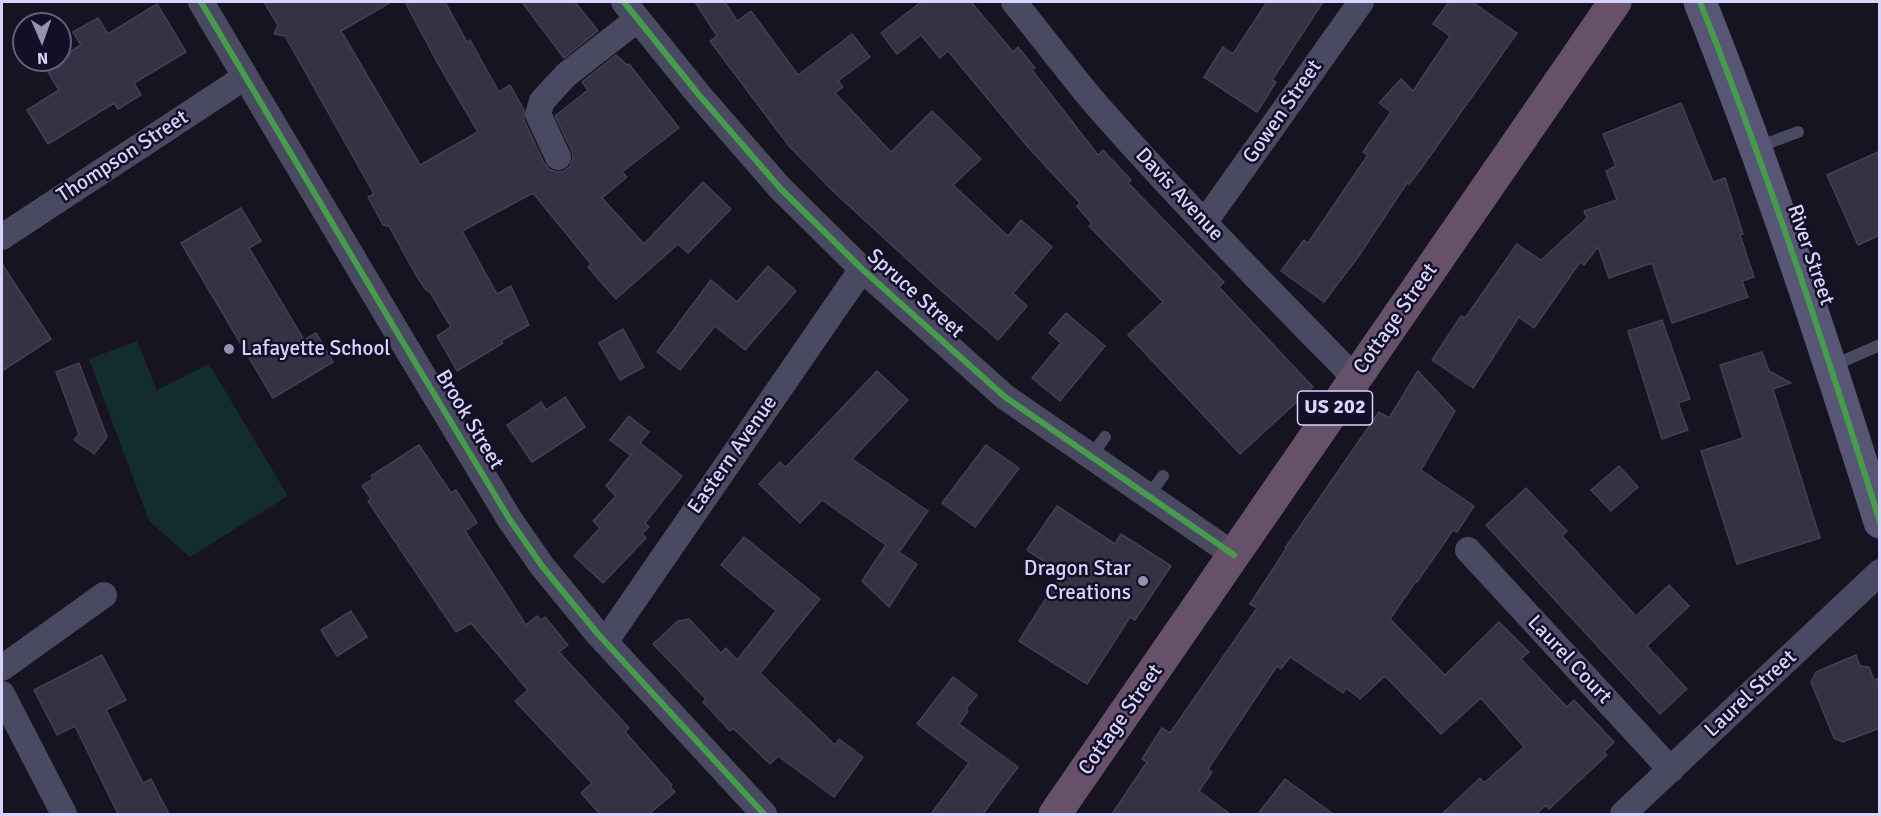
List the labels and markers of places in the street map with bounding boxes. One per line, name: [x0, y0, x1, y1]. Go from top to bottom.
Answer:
place label: Lafayette School: [241, 336, 391, 362]
marker: Lafayette School: [222, 342, 236, 356]
place label: Dragon Star Creations: [1024, 556, 1131, 606]
marker: Dragon Star Creations: [1136, 574, 1150, 588]

